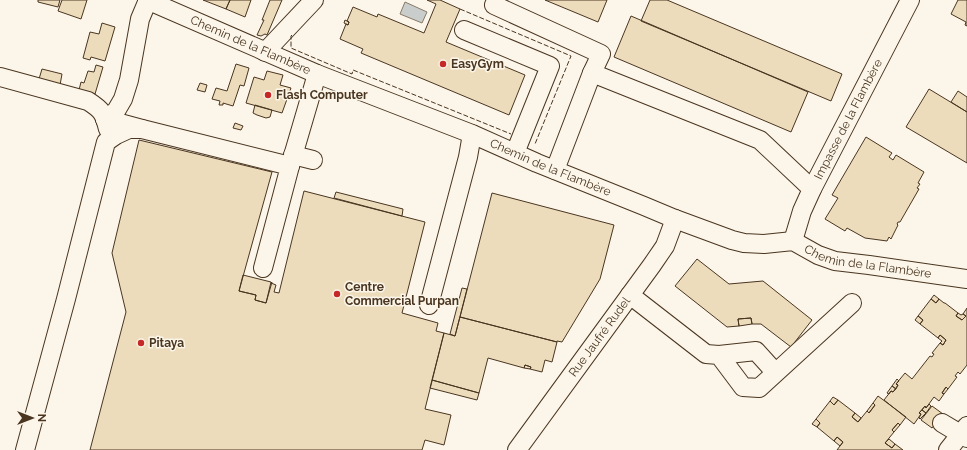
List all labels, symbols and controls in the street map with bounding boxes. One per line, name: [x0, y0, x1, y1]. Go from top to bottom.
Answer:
street label: Chemin de la Flambère: [188, 13, 313, 77]
place label: EasyGym: [451, 57, 504, 71]
street label: Impasse de la Flambère: [811, 57, 885, 182]
marker: EasyGym: [438, 59, 448, 69]
place label: Flash Computer: [276, 88, 368, 102]
marker: Flash Computer: [263, 90, 273, 100]
street label: Chemin de la Flambère: [488, 136, 613, 199]
street label: Chemin de la Flambère: [802, 242, 932, 281]
place label: Centre Commercial Purpan: [345, 280, 459, 308]
marker: Centre Commercial Purpan: [332, 289, 342, 299]
street label: Rue Jaufré Rudel: [566, 294, 634, 379]
place label: Pitaya: [149, 336, 184, 350]
marker: Pitaya: [136, 338, 146, 348]
north arrow: [12, 398, 52, 438]
text: N: [35, 414, 48, 422]

